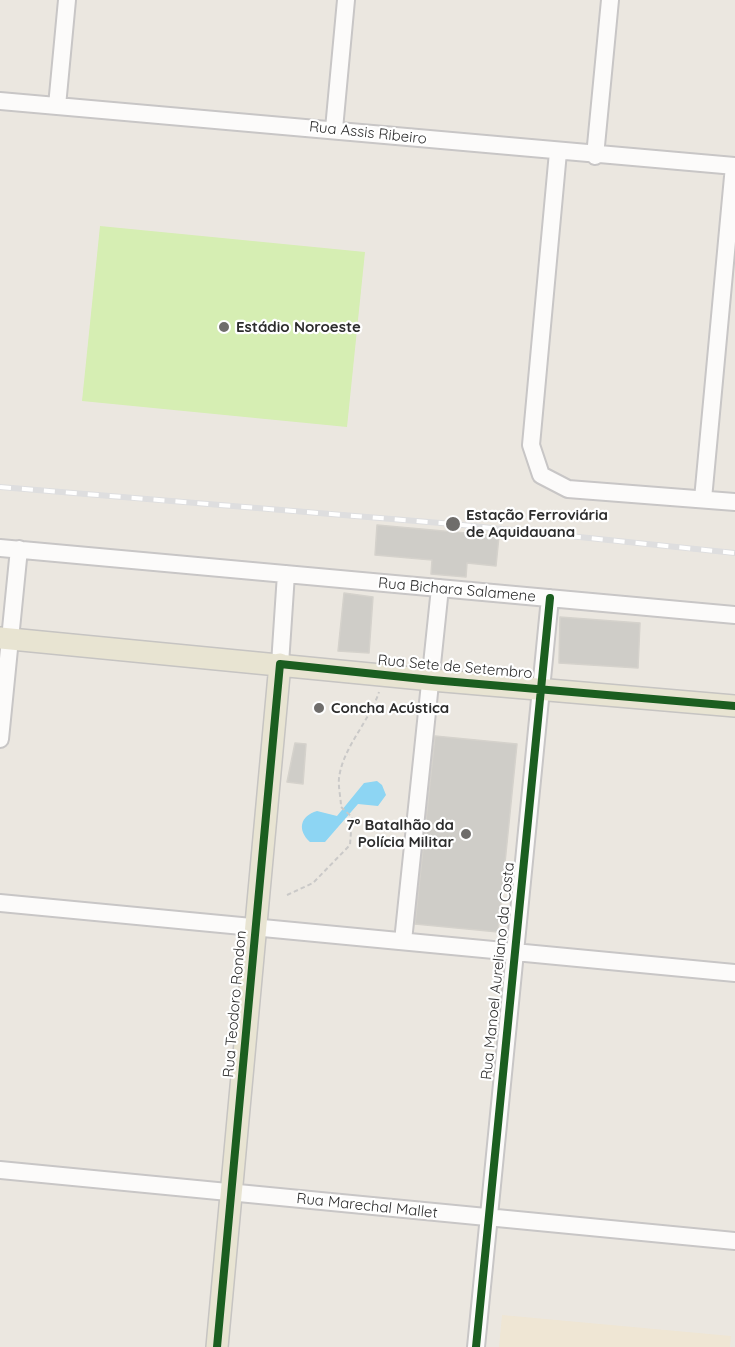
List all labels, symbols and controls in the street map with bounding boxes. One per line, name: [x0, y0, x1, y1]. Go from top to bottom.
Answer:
street label: Rua Assis Ribeiro: [308, 118, 428, 148]
place label: Estádio Noroeste: [236, 318, 361, 336]
marker: Estádio Noroeste: [217, 320, 231, 334]
place label: Estação Ferroviária de Aquidauana: [466, 506, 608, 541]
marker: Estação Ferroviária de Aquidauana: [444, 515, 462, 533]
street label: Rua Bichara Salamene: [377, 574, 537, 606]
street label: Rua Sete de Setembro: [377, 651, 533, 683]
place label: Concha Acústica: [331, 699, 449, 717]
marker: Concha Acústica: [312, 701, 326, 715]
place label: 7° Batalhão da Polícia Militar: [346, 816, 454, 851]
marker: 7° Batalhão da Polícia Militar: [459, 827, 473, 841]
street label: Rua Manoel Aureliano da Costa: [478, 861, 518, 1081]
street label: Rua Teodoro Rondon: [220, 930, 250, 1078]
street label: Rua Marechal Mallet: [296, 1190, 438, 1222]

